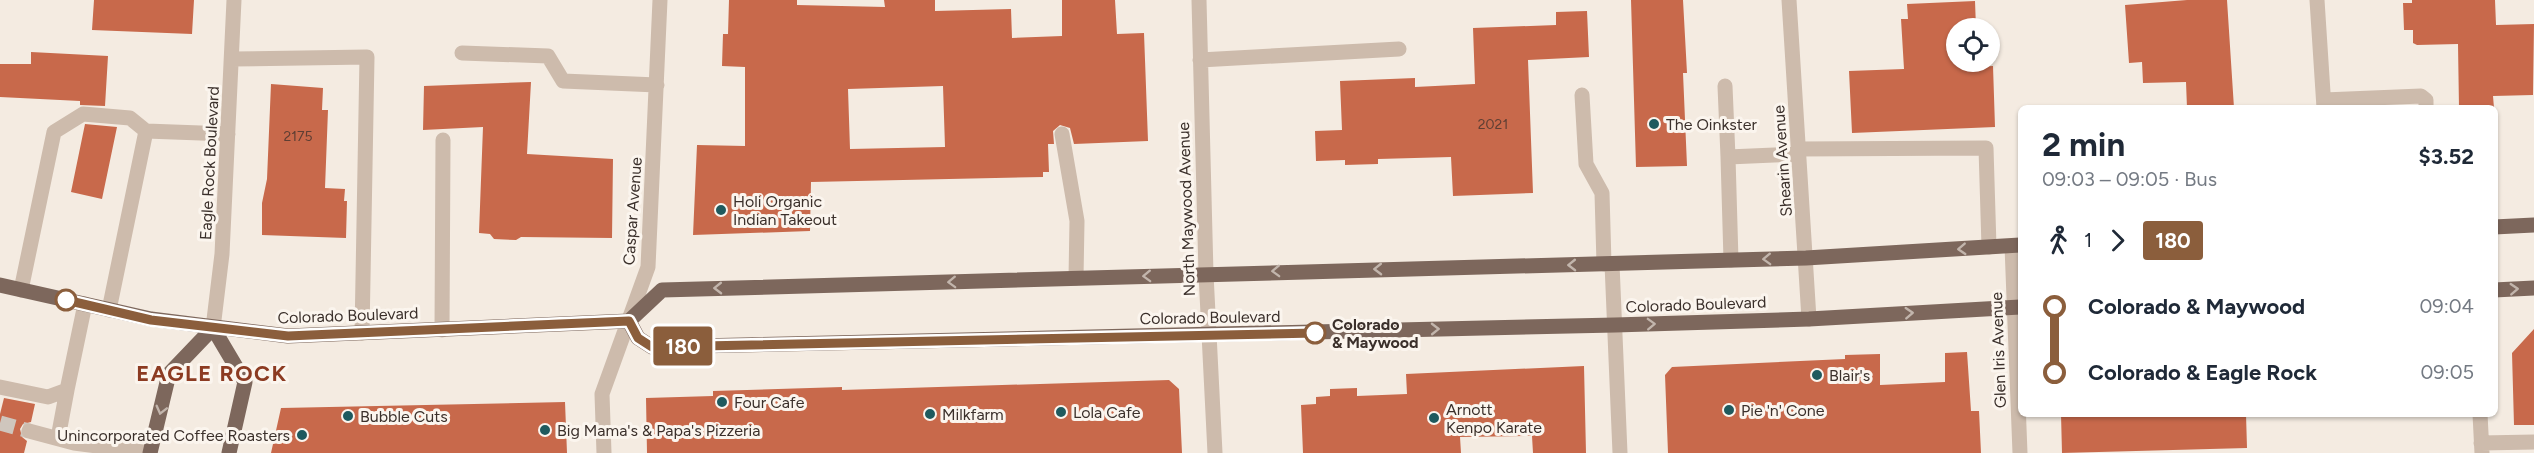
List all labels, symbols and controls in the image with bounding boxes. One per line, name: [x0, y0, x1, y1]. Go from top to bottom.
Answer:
map controls: [1946, 18, 2000, 72]
button: locate: [1946, 18, 2000, 72]
street label: Eagle Rock Boulevard: [196, 86, 223, 240]
street label: Shearin Avenue: [1769, 104, 1796, 217]
place label: The Oinkster: [1666, 115, 1757, 134]
house number: 2021: [1478, 116, 1508, 133]
marker: The Oinkster: [1647, 117, 1661, 131]
street label: North Maywood Avenue: [1174, 121, 1199, 296]
text: 2 min: [2042, 125, 2125, 164]
house number: 2175: [283, 128, 313, 145]
text: $3.52: [2419, 143, 2474, 170]
street label: Caspar Avenue: [619, 156, 646, 266]
text: 09:03 – 09:05 · Bus: [2042, 167, 2217, 191]
place label: Holi Organic Indian Takeout: [733, 192, 837, 229]
marker: Holi Organic Indian Takeout: [714, 203, 728, 217]
icon: walk: [2042, 224, 2075, 257]
icon: forward: [2101, 224, 2134, 257]
text: 1: [2084, 228, 2092, 252]
text: 180: [2155, 228, 2191, 253]
one-way arrow: [1958, 242, 1967, 255]
one-way arrow: [1763, 253, 1772, 265]
one-way arrow: [1568, 259, 1577, 271]
one-way arrow: [1373, 262, 1382, 275]
one-way arrow: [1271, 265, 1280, 277]
one-way arrow: [1143, 269, 1152, 282]
one-way arrow: [948, 275, 957, 288]
one-way arrow: [713, 282, 722, 295]
one-way arrow: [2510, 283, 2519, 296]
unlabelled marker: [55, 289, 77, 311]
street label: Glen Iris Avenue: [1987, 291, 2010, 408]
street label: Colorado Boulevard: [1625, 293, 1767, 316]
text: Colorado & Maywood: [2088, 293, 2305, 320]
text: 09:04: [2420, 294, 2474, 318]
street label: Colorado Boulevard: [277, 304, 419, 327]
one-way arrow: [1905, 306, 1914, 319]
street label: Colorado Boulevard: [1139, 307, 1281, 328]
place label: Colorado & Maywood: [1332, 315, 1419, 352]
one-way arrow: [1646, 317, 1655, 330]
marker: Colorado & Maywood: [1304, 322, 1326, 344]
one-way arrow: [1430, 323, 1439, 336]
line badge: 180: [648, 326, 718, 366]
text: 180: [665, 334, 701, 359]
text: Colorado & Eagle Rock: [2088, 359, 2317, 386]
district label: EAGLE ROCK: [136, 360, 288, 387]
text: 09:05: [2420, 360, 2474, 384]
place label: Blair's: [1829, 366, 1870, 385]
marker: Blair's: [1810, 368, 1824, 382]
place label: Four Cafe: [734, 393, 805, 412]
marker: Four Cafe: [715, 395, 729, 409]
place label: Arnott Kenpo Karate: [1446, 400, 1542, 437]
place label: Pie 'n' Cone: [1741, 401, 1825, 420]
place label: Lola Cafe: [1073, 403, 1141, 422]
marker: Pie 'n' Cone: [1722, 403, 1736, 417]
one-way arrow: [156, 404, 168, 415]
place label: Milkfarm: [942, 405, 1004, 424]
marker: Lola Cafe: [1054, 405, 1068, 419]
place label: Bubble Cuts: [360, 407, 448, 426]
marker: Milkfarm: [923, 407, 937, 421]
marker: Bubble Cuts: [341, 409, 355, 423]
marker: Arnott Kenpo Karate: [1427, 411, 1441, 425]
place label: Big Mama's & Papa's Pizzeria: [557, 421, 760, 440]
marker: Big Mama's & Papa's Pizzeria: [538, 423, 552, 437]
place label: Unincorporated Coffee Roasters: [57, 426, 290, 445]
marker: Unincorporated Coffee Roasters: [295, 428, 309, 442]

